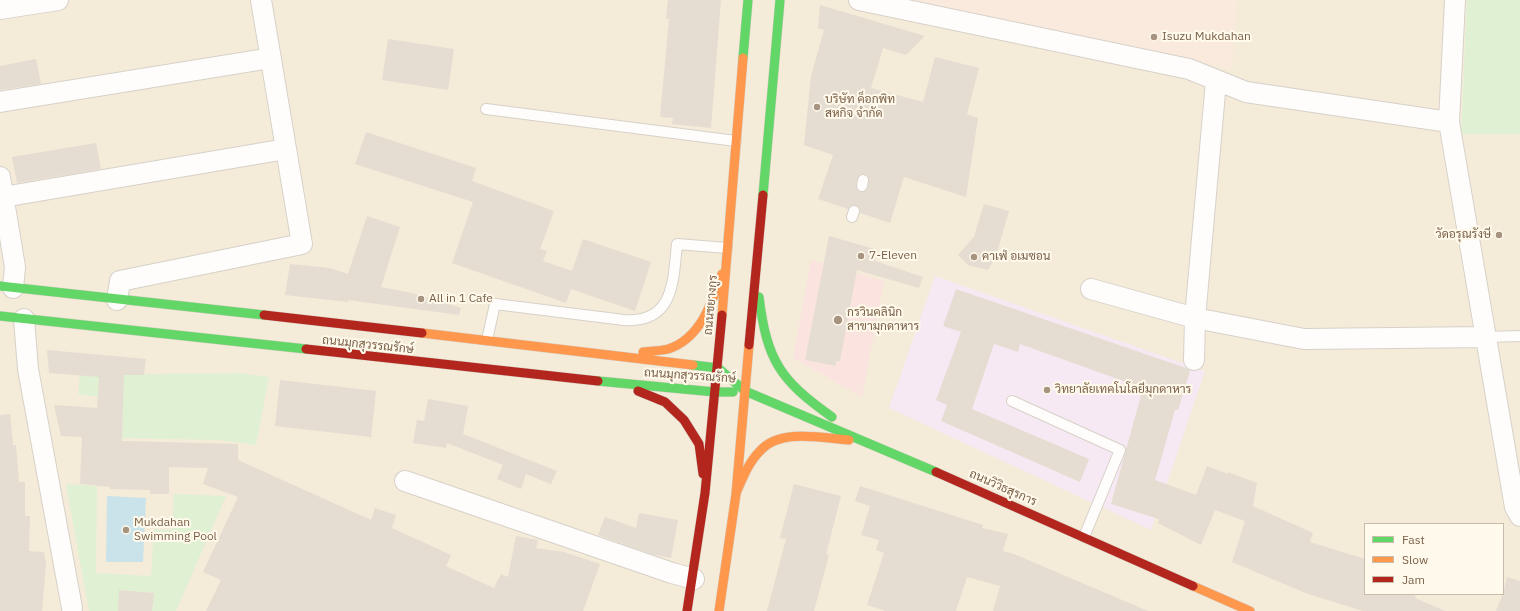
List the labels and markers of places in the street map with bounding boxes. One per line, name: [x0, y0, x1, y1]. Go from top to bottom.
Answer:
place label: Isuzu Mukdahan: [1162, 30, 1251, 44]
marker: Isuzu Mukdahan: [1149, 32, 1159, 42]
place label: บริษัท ค็อกพิท สหกิจ จำกัด: [825, 93, 895, 121]
marker: บริษัท ค็อกพิท สหกิจ จำกัด: [812, 102, 822, 112]
place label: วัดอรุณรังษี: [1436, 228, 1491, 242]
marker: วัดอรุณรังษี: [1494, 230, 1504, 240]
place label: 7-Eleven: [869, 249, 917, 263]
place label: คาเฟ่ อเมซอน: [982, 250, 1050, 264]
marker: 7-Eleven: [856, 251, 866, 261]
marker: คาเฟ่ อเมซอน: [969, 252, 979, 262]
place label: All in 1 Cafe: [429, 292, 493, 306]
marker: All in 1 Cafe: [416, 294, 426, 304]
place label: กรวินคลินิก สาขามุกดาหาร: [847, 306, 919, 334]
marker: กรวินคลินิก สาขามุกดาหาร: [832, 314, 844, 326]
place label: วิทยาลัยเทคโนโลยีมุกดาหาร: [1055, 383, 1191, 397]
marker: วิทยาลัยเทคโนโลยีมุกดาหาร: [1042, 385, 1052, 395]
place label: Mukdahan Swimming Pool: [134, 516, 217, 544]
marker: Mukdahan Swimming Pool: [121, 525, 131, 535]

